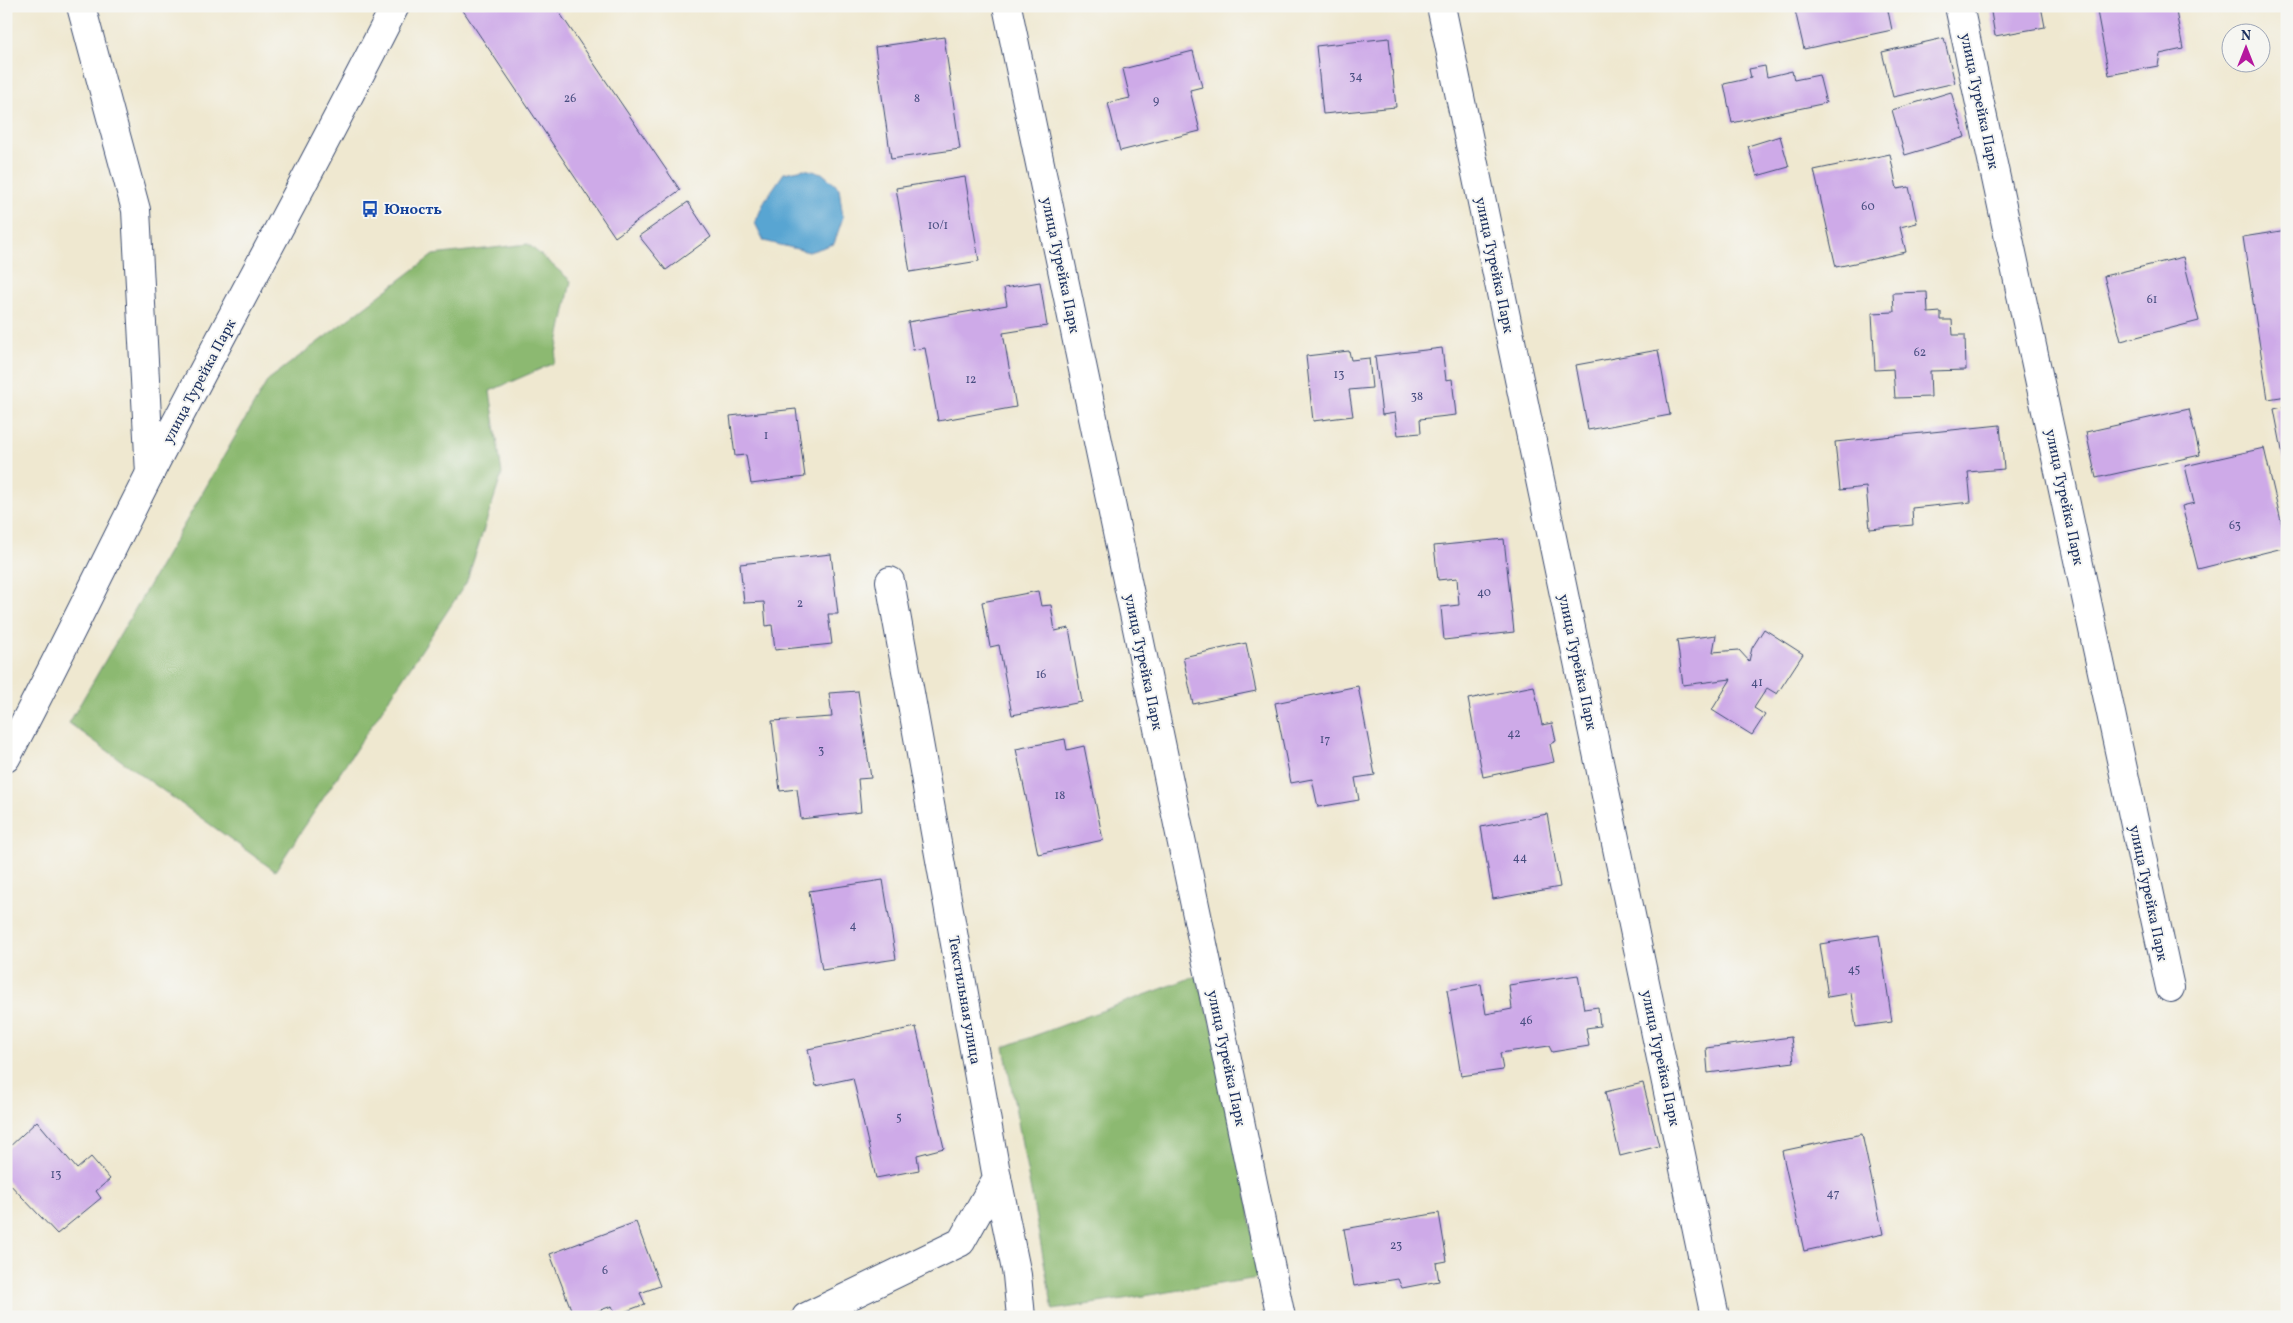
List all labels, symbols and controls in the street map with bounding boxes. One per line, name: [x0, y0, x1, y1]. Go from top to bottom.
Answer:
north arrow: [2220, 22, 2270, 72]
text: N: [2241, 27, 2251, 46]
street label: улица Турейка Парк: [1954, 31, 2003, 171]
house number: 34: [1349, 69, 1363, 85]
house number: 26: [564, 91, 576, 107]
house number: 8: [914, 91, 920, 107]
house number: 9: [1153, 93, 1159, 109]
street label: улица Турейка Парк: [1035, 195, 1084, 335]
street label: улица Турейка Парк: [1469, 195, 1518, 335]
bus stop icon: Юность: [360, 199, 380, 219]
house number: 60: [1861, 199, 1875, 215]
place label: Юность: [384, 200, 442, 221]
house number: 10/1: [928, 218, 948, 234]
house number: 61: [2147, 292, 2157, 308]
street label: улица Турейка Парк: [159, 316, 242, 448]
house number: 62: [1914, 345, 1926, 361]
house number: 13: [1334, 367, 1344, 383]
house number: 12: [965, 372, 977, 388]
house number: 38: [1411, 389, 1423, 405]
street label: улица Турейка Парк: [2039, 427, 2088, 567]
house number: 1: [764, 428, 768, 444]
house number: 63: [2229, 518, 2241, 534]
house number: 40: [1477, 585, 1491, 601]
street label: улица Турейка Парк: [1118, 592, 1167, 732]
street label: улица Турейка Парк: [1552, 592, 1601, 732]
house number: 2: [797, 596, 803, 612]
house number: 16: [1036, 667, 1046, 683]
house number: 41: [1751, 675, 1763, 691]
house number: 42: [1507, 726, 1521, 742]
house number: 17: [1320, 732, 1330, 748]
house number: 3: [818, 743, 824, 759]
house number: 18: [1055, 788, 1065, 804]
street label: улица Турейка Парк: [2123, 823, 2172, 963]
house number: 44: [1513, 850, 1527, 866]
house number: 4: [849, 918, 857, 934]
street label: Текстильная улица: [942, 934, 985, 1066]
house number: 45: [1848, 962, 1861, 978]
street label: улица Турейка Парк: [1201, 988, 1250, 1128]
street label: улица Турейка Парк: [1635, 988, 1684, 1128]
house number: 46: [1519, 1013, 1533, 1029]
house number: 5: [896, 1110, 902, 1126]
house number: 13: [51, 1167, 61, 1183]
house number: 47: [1827, 1186, 1840, 1202]
house number: 23: [1390, 1238, 1402, 1254]
house number: 6: [602, 1263, 608, 1279]

